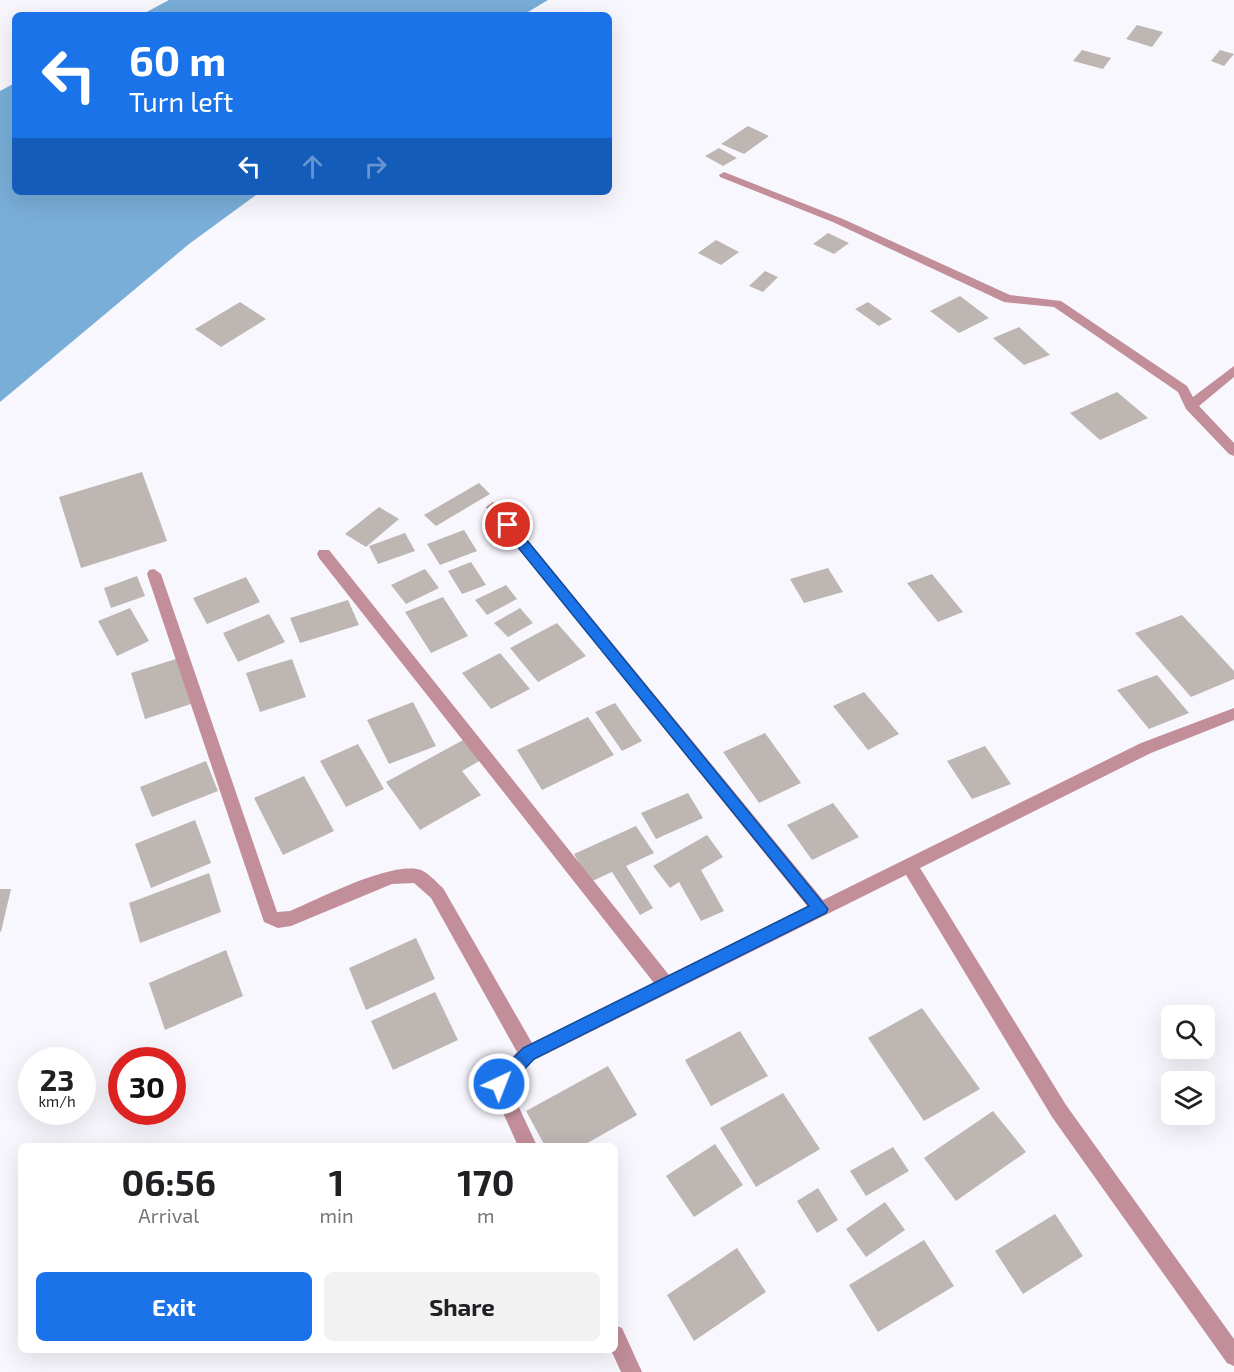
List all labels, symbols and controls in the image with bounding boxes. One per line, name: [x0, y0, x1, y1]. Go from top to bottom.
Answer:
text: 60 m: [129, 34, 226, 84]
icon: left: [30, 36, 108, 114]
text: Turn left: [129, 85, 233, 117]
icon: left: [233, 150, 266, 183]
icon: ahead: [296, 150, 329, 183]
icon: right: [359, 150, 392, 183]
pin: [482, 499, 533, 550]
icon: arrive: [491, 508, 524, 541]
map controls: [1161, 1005, 1215, 1125]
button: search: [1161, 1005, 1215, 1059]
speed limit sign: 30: [108, 1047, 186, 1125]
position arrow: [467, 1052, 531, 1116]
text: 23: [40, 1061, 74, 1097]
button: layers: [1161, 1071, 1215, 1125]
text: km/h: [38, 1092, 76, 1110]
text: 06:56: [122, 1160, 216, 1203]
text: 1: [329, 1160, 344, 1203]
text: 170: [457, 1160, 514, 1203]
text: Arrival: [138, 1203, 199, 1227]
text: min: [319, 1203, 354, 1227]
text: m: [477, 1203, 495, 1227]
button: Exit: [36, 1272, 312, 1341]
button: Share: [324, 1272, 600, 1341]

